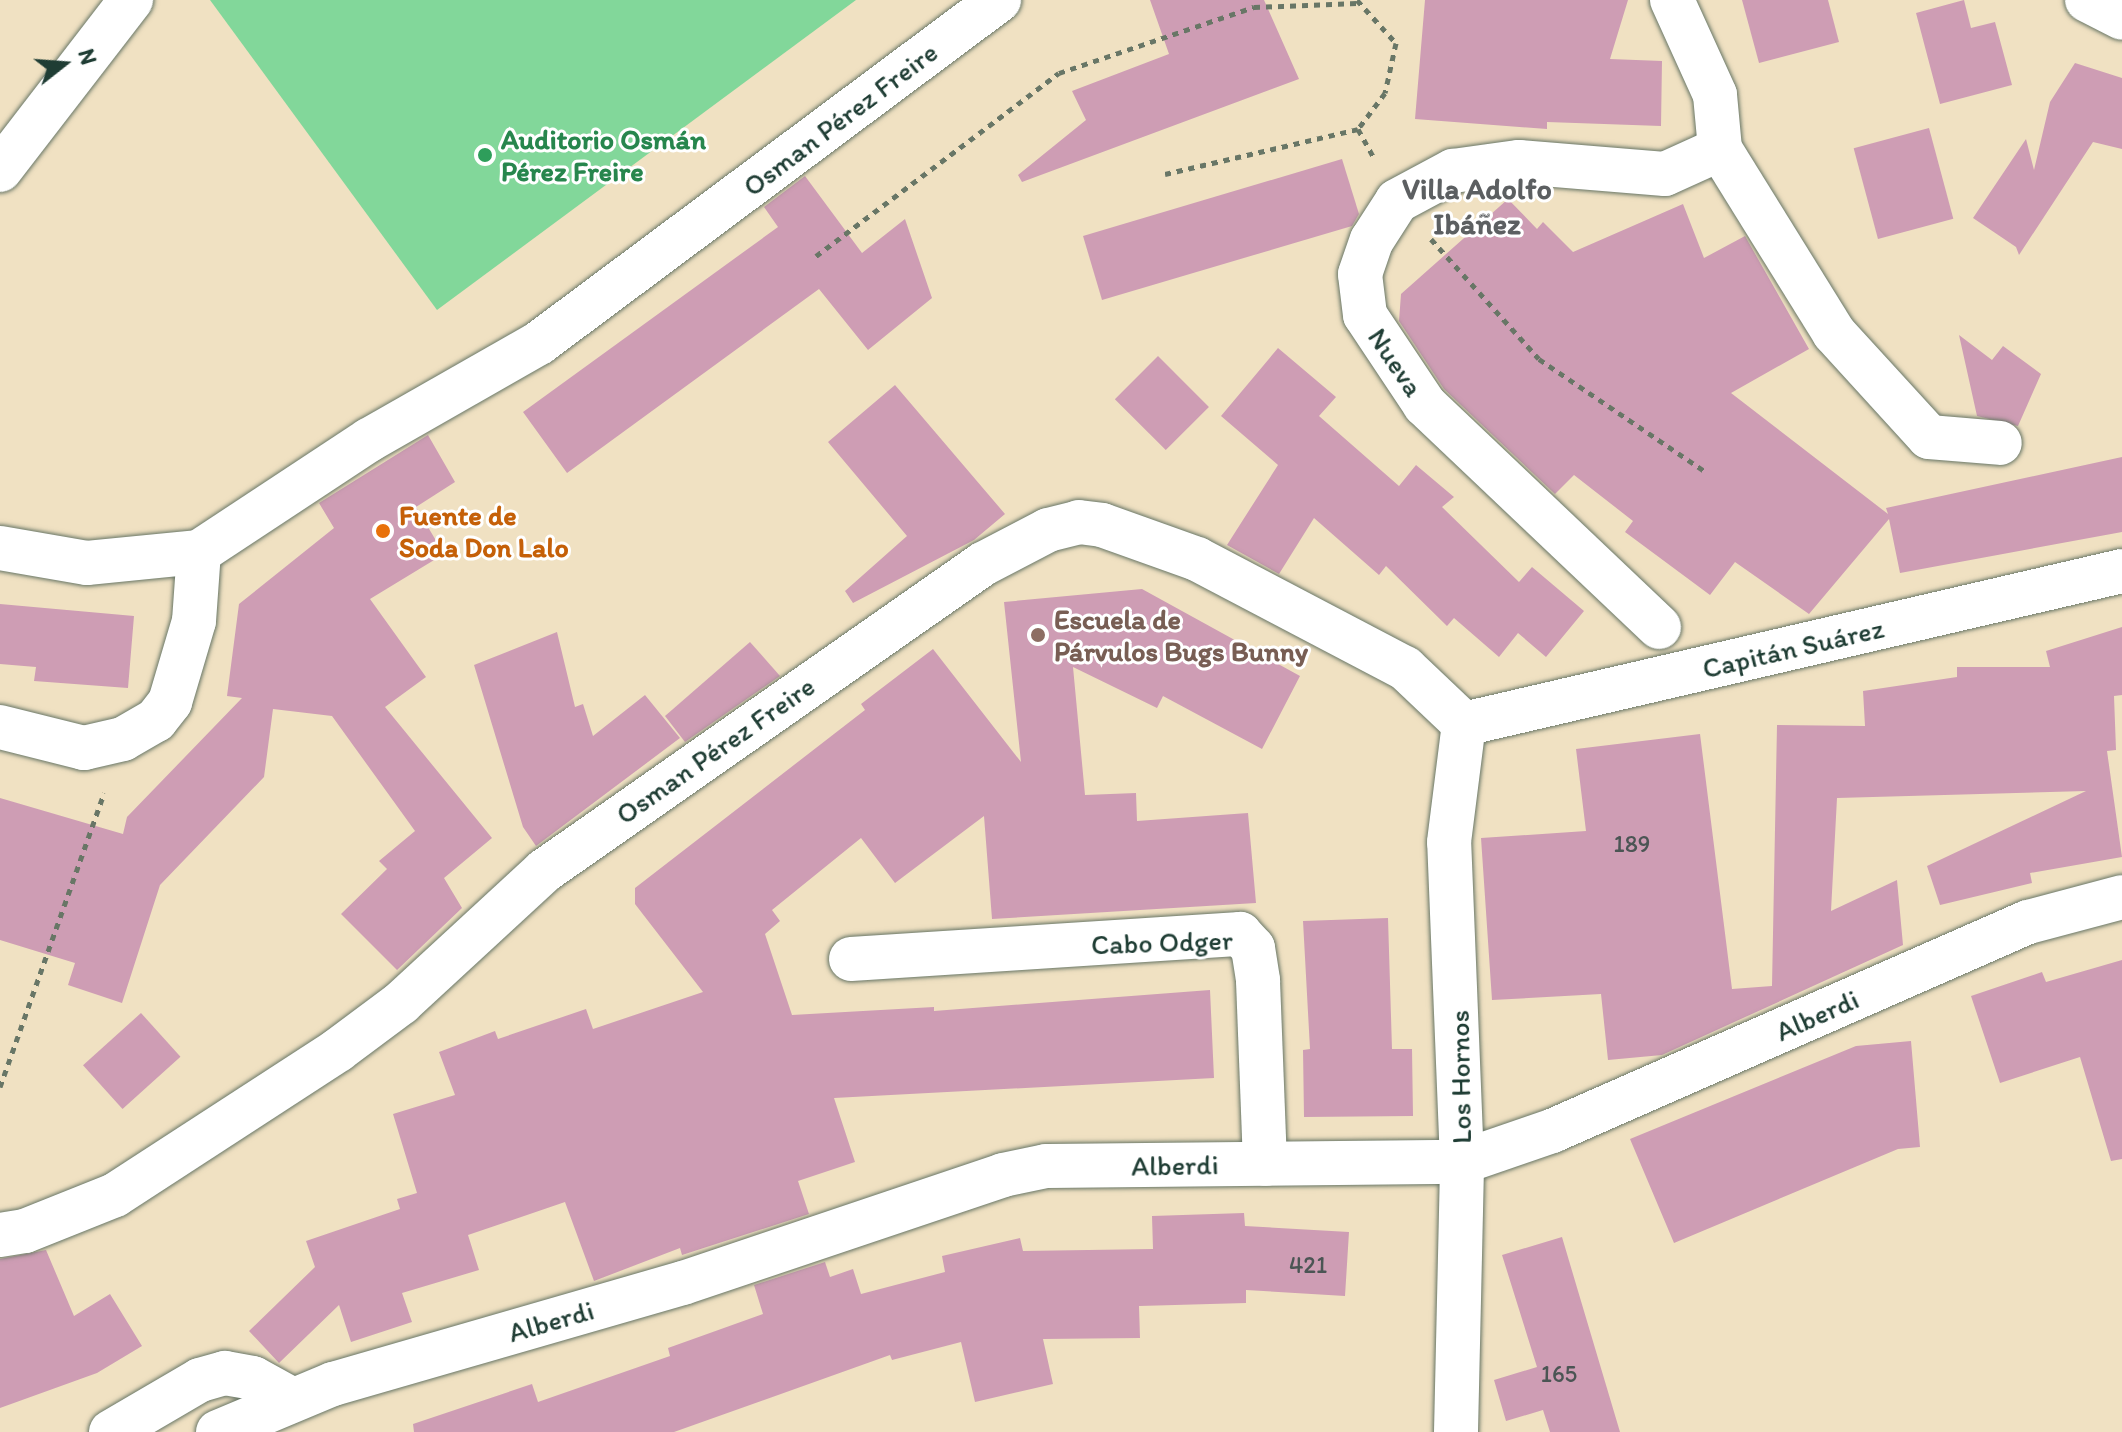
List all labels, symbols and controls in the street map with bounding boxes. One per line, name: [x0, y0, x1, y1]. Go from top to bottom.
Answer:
north arrow: [24, 24, 104, 104]
street label: Osman Pérez Freire: [736, 35, 944, 203]
text: N: [72, 46, 103, 68]
place label: Auditorio Osmán Pérez Freire: [501, 122, 706, 188]
marker: Auditorio Osmán Pérez Freire: [476, 146, 494, 164]
district label: Villa Adolfo Ibáñez: [1402, 171, 1552, 242]
street label: Nueva: [1361, 321, 1431, 403]
place label: Fuente de Soda Don Lalo: [399, 498, 570, 564]
marker: Fuente de Soda Don Lalo: [374, 522, 392, 540]
place label: Escuela de Párvulos Bugs Bunny: [1054, 602, 1308, 668]
street label: Capitán Suárez: [1699, 611, 1887, 685]
marker: Escuela de Párvulos Bugs Bunny: [1029, 626, 1047, 644]
street label: Osman Pérez Freire: [610, 669, 820, 831]
house number: 189: [1614, 830, 1650, 858]
street label: Cabo Odger: [1091, 923, 1233, 961]
street label: Alberdi: [1770, 982, 1864, 1048]
street label: Los Hornos: [1442, 1010, 1478, 1144]
street label: Alberdi: [1131, 1147, 1219, 1183]
house number: 421: [1289, 1251, 1327, 1279]
street label: Alberdi: [504, 1293, 598, 1349]
house number: 165: [1541, 1360, 1577, 1388]

